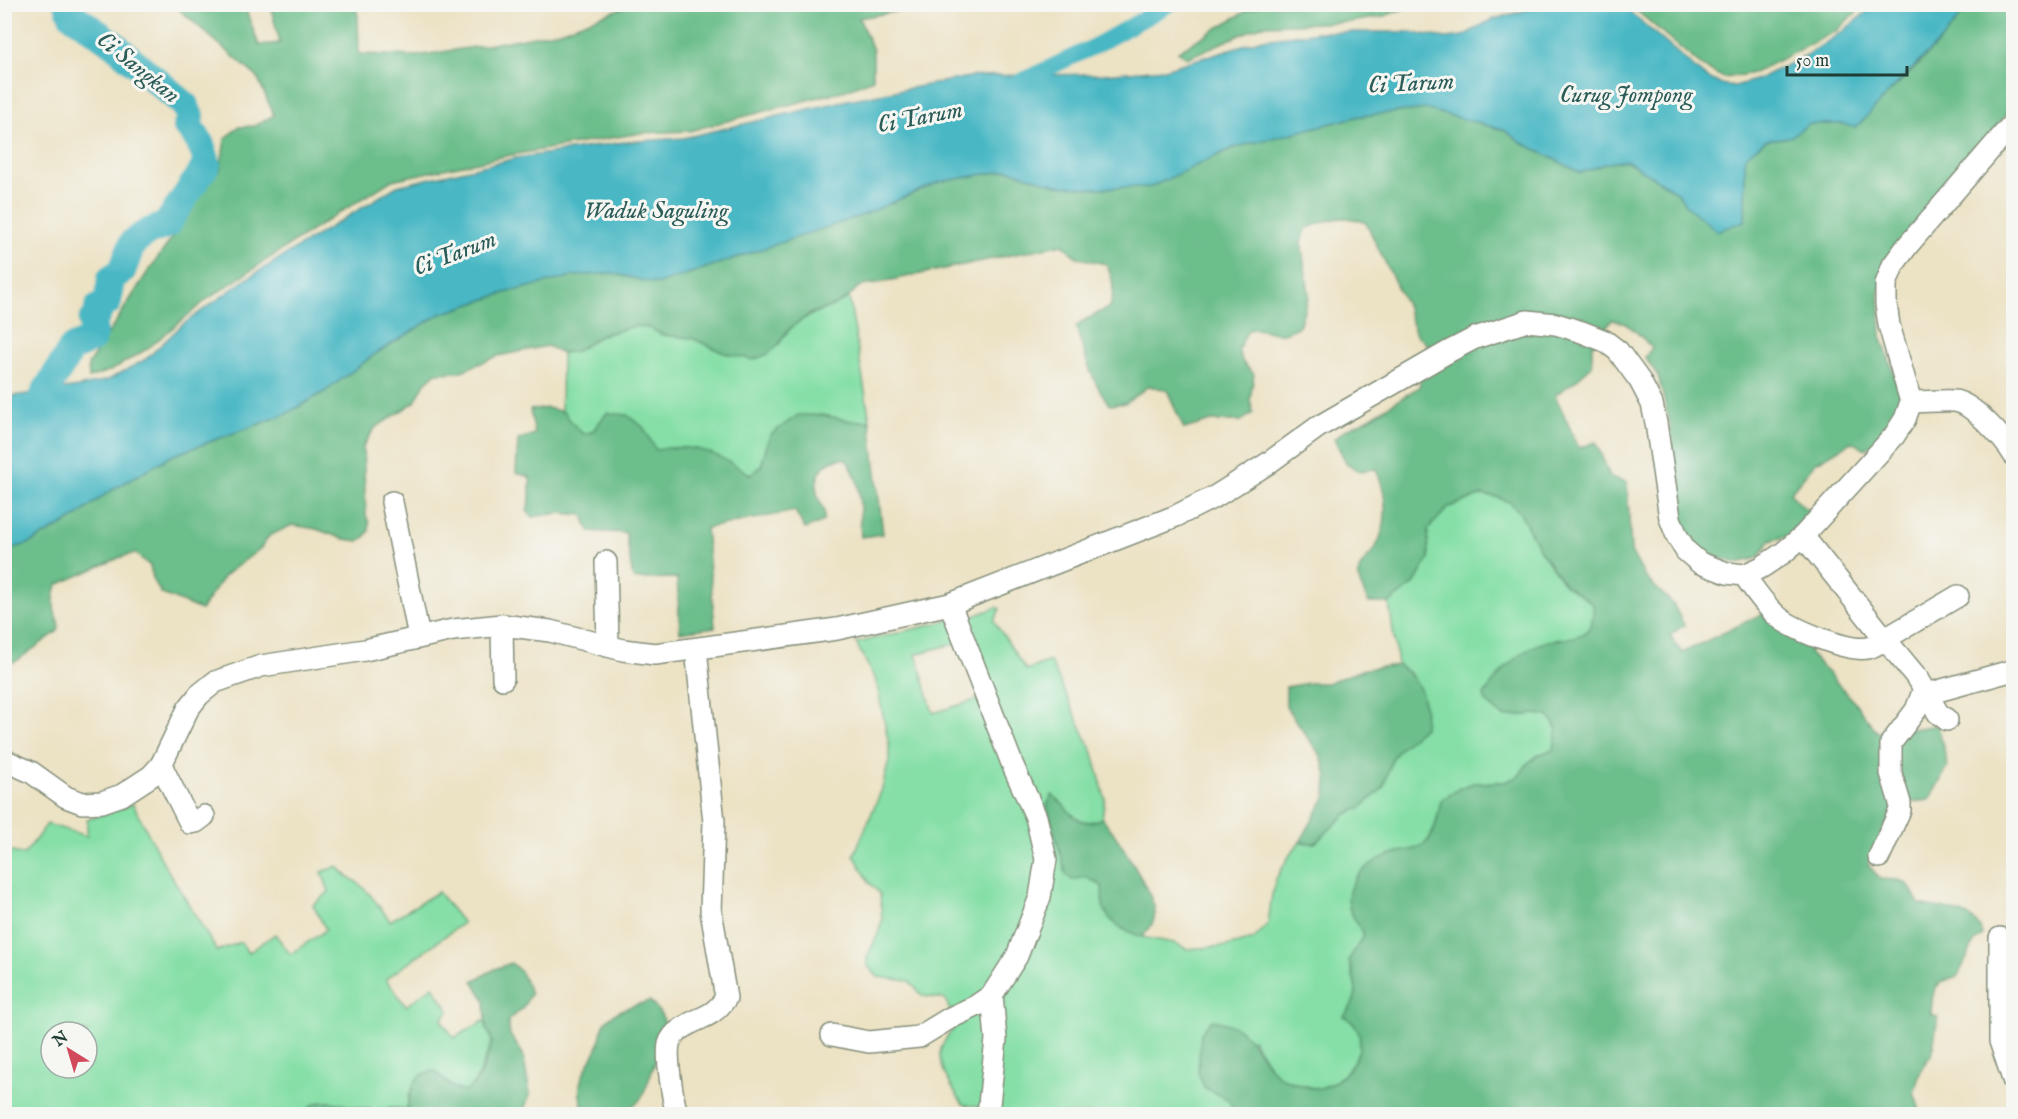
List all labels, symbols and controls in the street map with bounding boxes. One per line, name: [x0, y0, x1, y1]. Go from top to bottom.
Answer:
water label: Ci Sangkan: [90, 25, 186, 111]
scale bar: [1787, 39, 1907, 77]
text: 50 m: [1796, 50, 1829, 73]
water label: Ci Tarum: [1367, 66, 1455, 102]
water label: Curug Jompong: [1560, 80, 1693, 111]
water label: Ci Tarum: [875, 95, 965, 141]
water label: Waduk Saguling: [584, 196, 729, 227]
water label: Ci Tarum: [409, 224, 501, 284]
north arrow: [39, 1020, 99, 1080]
text: N: [49, 1027, 73, 1052]

